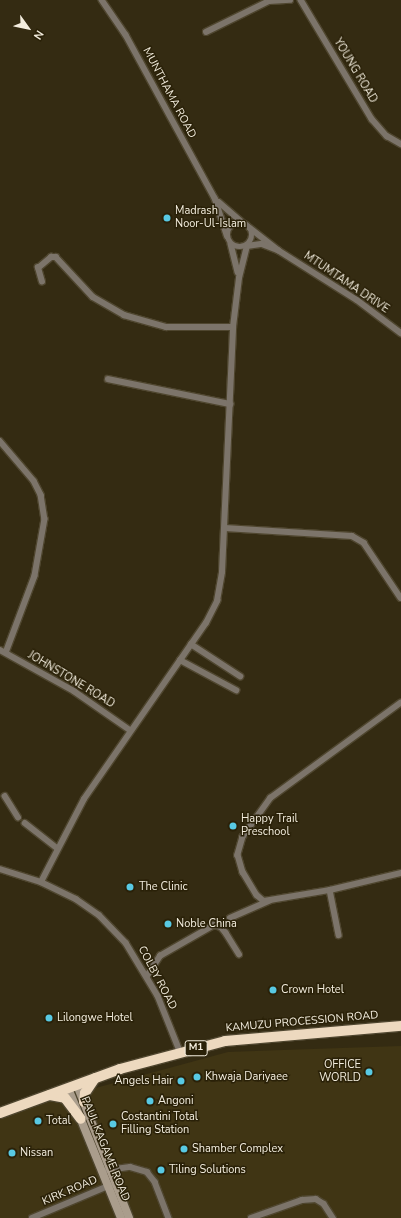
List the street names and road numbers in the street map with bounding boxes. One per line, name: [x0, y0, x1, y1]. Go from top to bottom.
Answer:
street label: YOUNG ROAD: [330, 36, 380, 106]
street label: MUNTHAMA ROAD: [140, 45, 198, 141]
street label: MTUMTAMA DRIVE: [301, 250, 391, 316]
street label: JOHNSTONE ROAD: [25, 649, 117, 711]
street label: COLBY ROAD: [135, 944, 179, 1012]
street label: KAMUZU PROCESSION ROAD: [225, 1009, 379, 1035]
road number: M1: [184, 1040, 208, 1056]
street label: PAUL KAGAME ROAD: [78, 1095, 132, 1203]
street label: KIRK ROAD: [40, 1173, 100, 1209]

